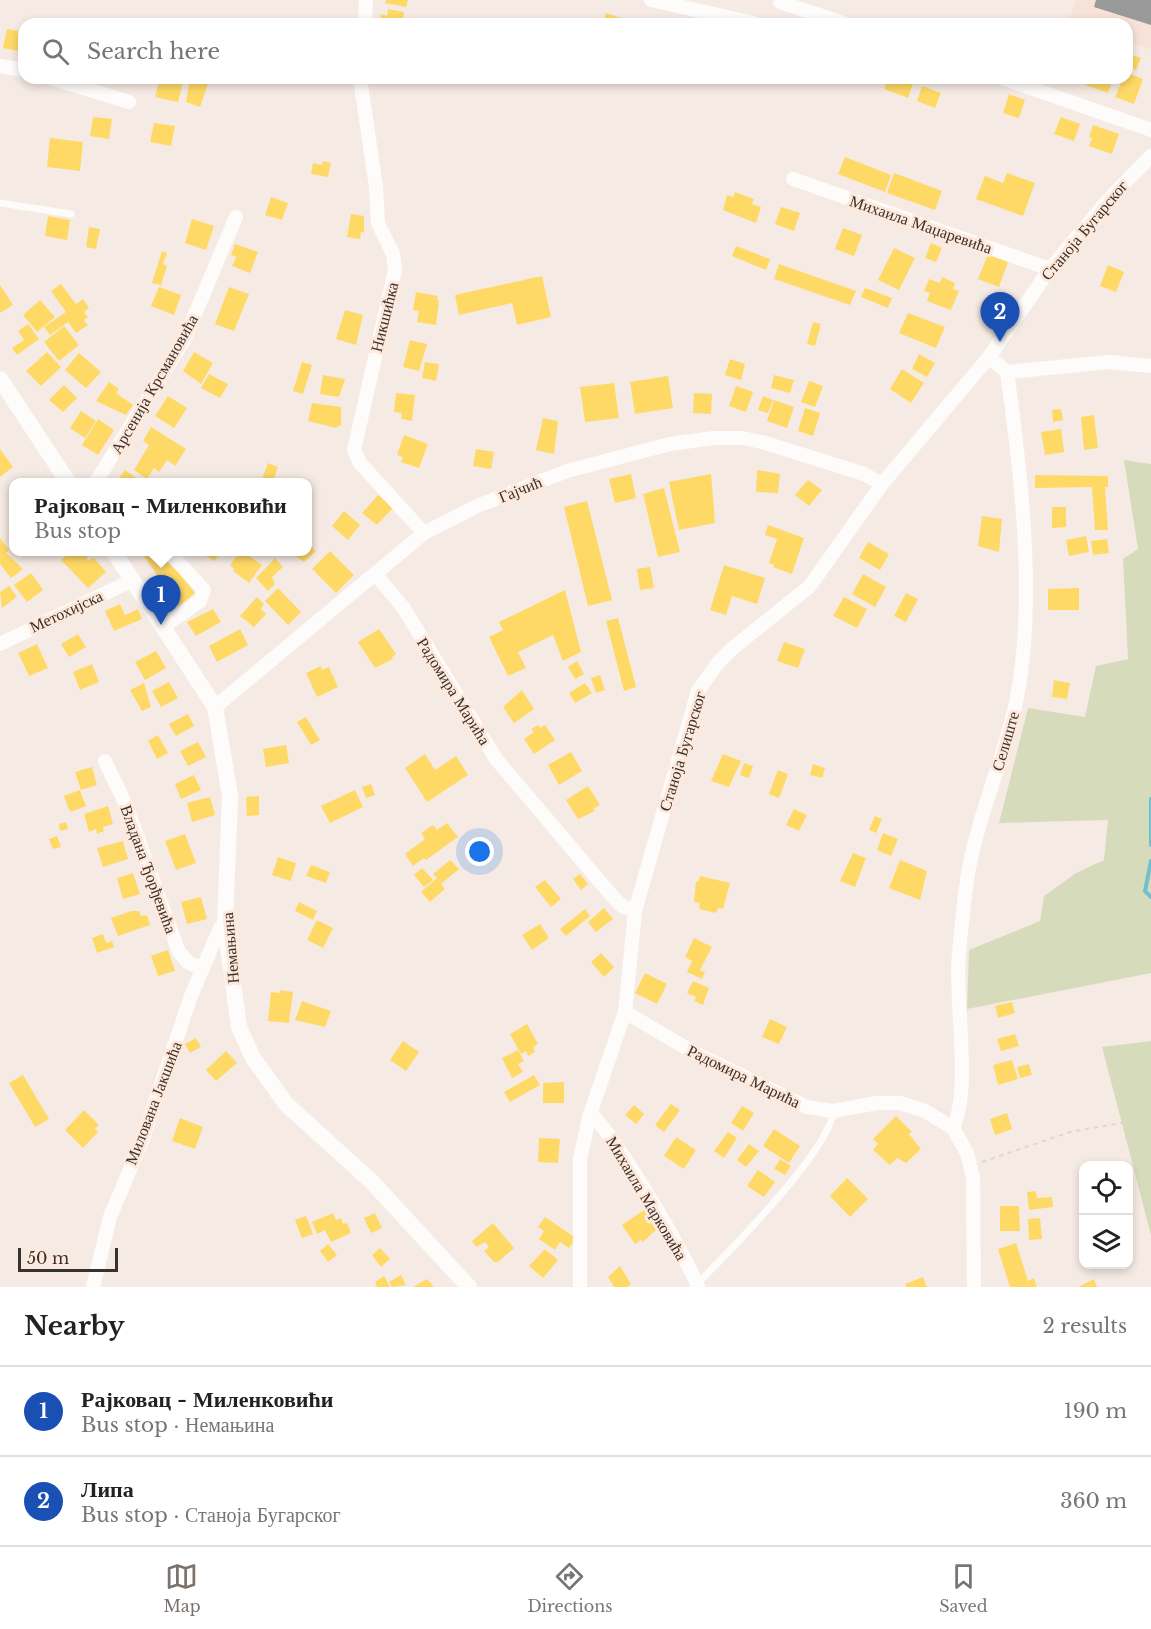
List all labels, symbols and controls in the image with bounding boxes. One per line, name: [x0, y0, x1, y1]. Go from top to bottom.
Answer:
search box: [18, 18, 1133, 84]
icon: search: [39, 35, 72, 68]
text: Search here: [87, 38, 220, 65]
street label: Станоја Бугарског: [1036, 176, 1132, 284]
street label: Михаила Маџаревића: [847, 190, 995, 258]
street label: Никшићка: [366, 280, 402, 354]
pin: 2: [980, 292, 1020, 342]
street label: Арсенија Крсмановића: [106, 311, 202, 457]
street label: Гајчић: [495, 471, 545, 507]
popup: [9, 478, 312, 556]
text: Рајковац - Миленковићи: [34, 492, 287, 519]
text: Bus stop: [34, 519, 121, 543]
pin: 1: [142, 576, 180, 625]
street label: Метохијска: [26, 585, 106, 637]
street label: Радомира Марића: [413, 633, 495, 749]
street label: Станоја Бугарског: [654, 688, 710, 813]
street label: Селиште: [987, 709, 1023, 773]
street label: Владана Ђорђевића: [116, 802, 182, 936]
your location: [465, 837, 494, 866]
street label: Немањина: [217, 911, 243, 985]
street label: Милована Јакшића: [120, 1038, 186, 1168]
street label: Радомира Марића: [684, 1040, 804, 1112]
street label: Михаила Марковића: [602, 1132, 692, 1264]
map controls: [1079, 1161, 1133, 1269]
button: locate: [1079, 1161, 1133, 1215]
button: layers: [1079, 1215, 1133, 1269]
scale bar: [18, 1245, 118, 1272]
text: 50 m: [27, 1248, 69, 1268]
text: Nearby: [24, 1310, 125, 1342]
text: 2 results: [1043, 1314, 1127, 1338]
text: Рајковац - Миленковићи: [81, 1386, 333, 1413]
text: 1: [39, 1399, 48, 1423]
text: 190 m: [1064, 1399, 1127, 1423]
text: Bus stop · Немањина: [81, 1413, 274, 1437]
text: Липа: [81, 1476, 134, 1503]
text: 2: [37, 1489, 50, 1513]
text: 360 m: [1060, 1489, 1127, 1513]
text: Bus stop · Станоја Бугарског: [81, 1503, 341, 1527]
tab: Map: [163, 1560, 201, 1616]
tab: Directions: [527, 1560, 612, 1616]
tab: Saved: [939, 1560, 988, 1616]

